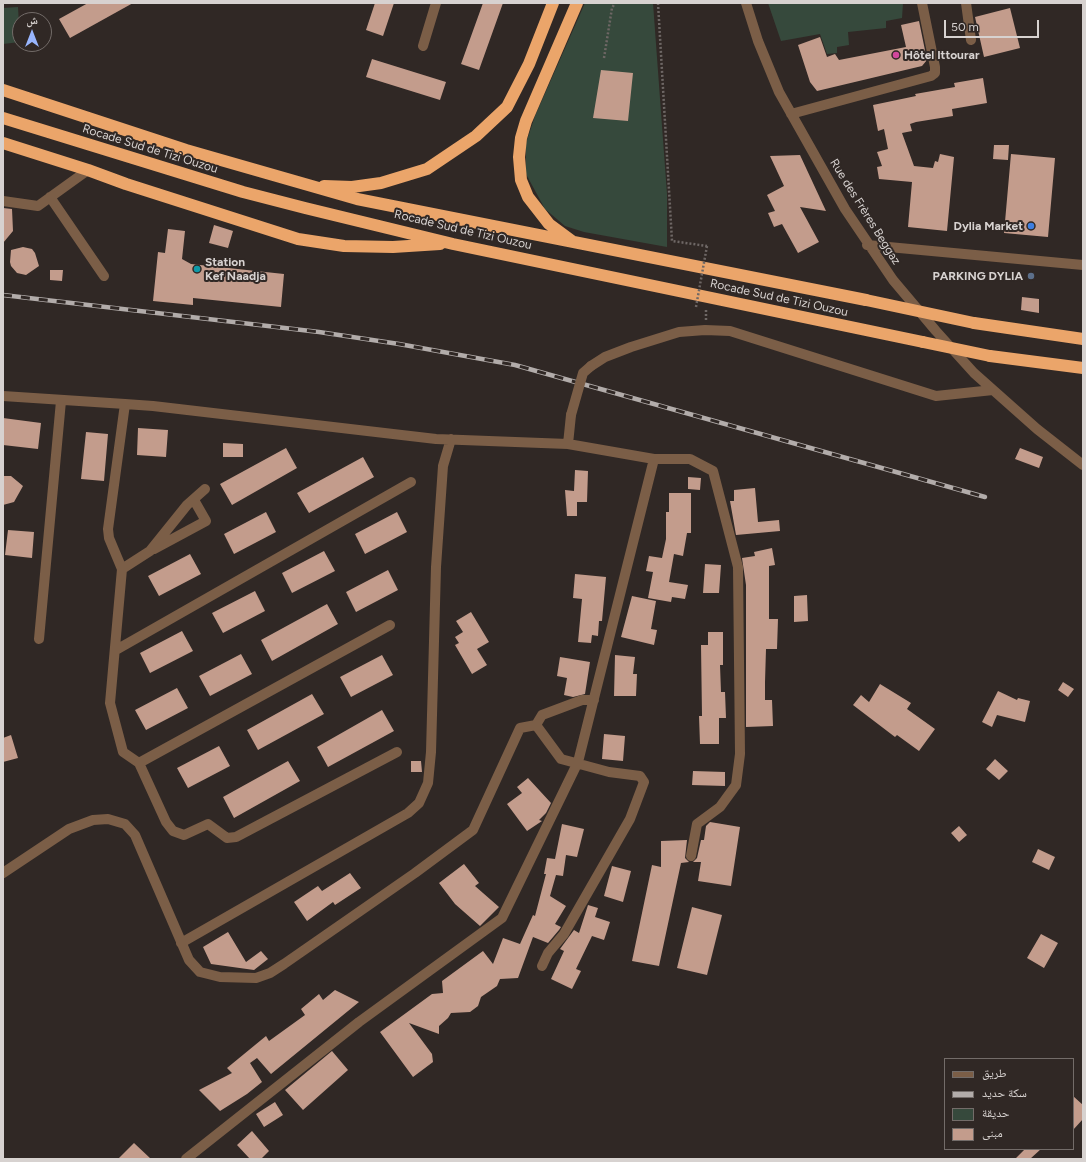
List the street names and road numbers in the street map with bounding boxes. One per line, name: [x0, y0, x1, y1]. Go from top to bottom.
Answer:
street label: Rocade Sud de Tizi Ouzou: [81, 122, 219, 176]
street label: Rue des Frères Beggaz: [827, 156, 903, 268]
street label: Rocade Sud de Tizi Ouzou: [393, 207, 533, 253]
street label: Rocade Sud de Tizi Ouzou: [709, 276, 849, 320]

